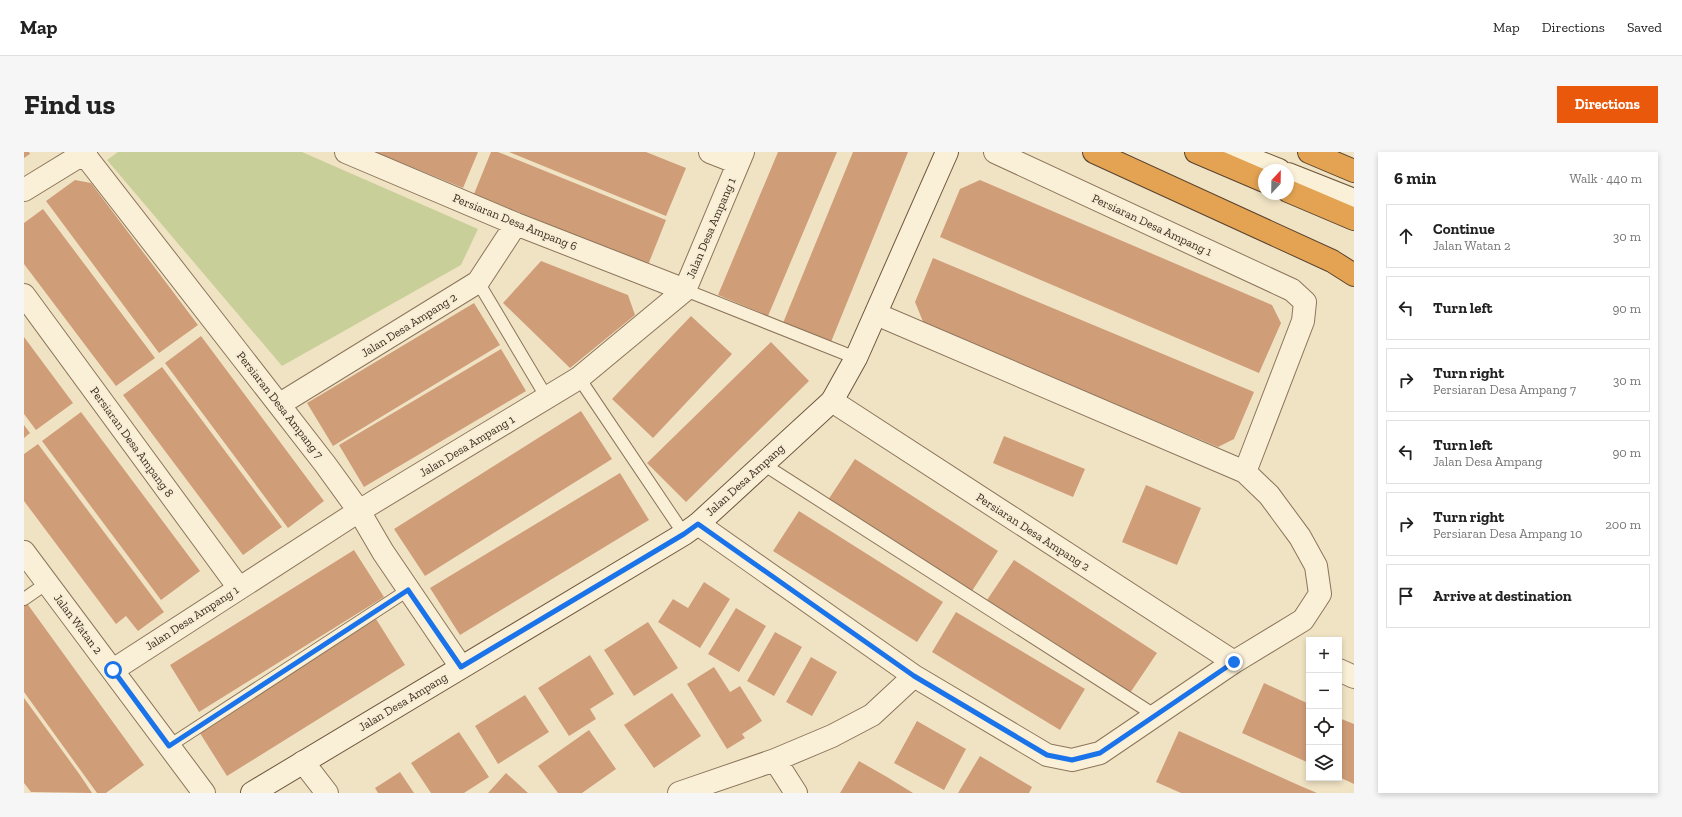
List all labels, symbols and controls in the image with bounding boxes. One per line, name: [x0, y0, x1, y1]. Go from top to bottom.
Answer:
text: Map: [20, 16, 57, 39]
text: Map: [1493, 19, 1520, 36]
text: Directions: [1542, 19, 1605, 36]
text: Saved: [1627, 19, 1662, 36]
button: Directions: [1557, 86, 1658, 123]
text: Find us: [24, 88, 115, 121]
north arrow: [1258, 164, 1294, 200]
text: 6 min: [1394, 168, 1436, 188]
text: Walk · 440 m: [1570, 171, 1642, 186]
street label: Jalan Desa Ampang 1: [683, 175, 739, 281]
street label: Persiaran Desa Ampang 6: [451, 191, 579, 253]
street label: Persiaran Desa Ampang 1: [1090, 191, 1215, 259]
text: Continue: [1433, 220, 1495, 238]
icon: ahead: [1395, 225, 1417, 247]
text: 30 m: [1613, 229, 1641, 244]
text: Jalan Watan 2: [1433, 238, 1511, 253]
street label: Jalan Desa Ampang 2: [359, 290, 459, 360]
icon: left: [1395, 297, 1417, 319]
text: Turn left: [1433, 299, 1493, 317]
text: 90 m: [1612, 301, 1641, 316]
street label: Persiaran Desa Ampang 7: [234, 349, 326, 462]
text: Turn right: [1433, 364, 1504, 382]
icon: right: [1395, 369, 1417, 391]
text: 30 m: [1613, 373, 1641, 388]
text: Persiaran Desa Ampang 7: [1433, 382, 1576, 397]
street label: Persiaran Desa Ampang 8: [87, 384, 177, 500]
street label: Jalan Desa Ampang 1: [417, 412, 517, 480]
text: Turn left: [1433, 436, 1493, 454]
street label: Jalan Desa Ampang: [703, 441, 788, 519]
icon: left: [1395, 441, 1417, 463]
text: 90 m: [1612, 445, 1641, 460]
text: Jalan Desa Ampang: [1433, 454, 1542, 469]
street label: Persiaran Desa Ampang 2: [974, 490, 1092, 574]
text: Turn right: [1433, 508, 1504, 526]
icon: right: [1395, 513, 1417, 535]
text: 200 m: [1605, 517, 1641, 532]
text: Persiaran Desa Ampang 10: [1433, 526, 1582, 541]
street label: Jalan Desa Ampang 1: [143, 582, 242, 653]
icon: arrive: [1395, 585, 1417, 607]
text: Arrive at destination: [1433, 587, 1572, 605]
street label: Jalan Watan 2: [51, 591, 105, 657]
map controls: [1306, 637, 1342, 781]
button: +: [1306, 637, 1342, 673]
route end: [1225, 653, 1243, 671]
route start: [104, 661, 122, 679]
street label: Jalan Desa Ampang: [356, 670, 450, 734]
button: −: [1306, 673, 1342, 709]
button: locate: [1306, 709, 1342, 745]
button: layers: [1306, 745, 1342, 781]

